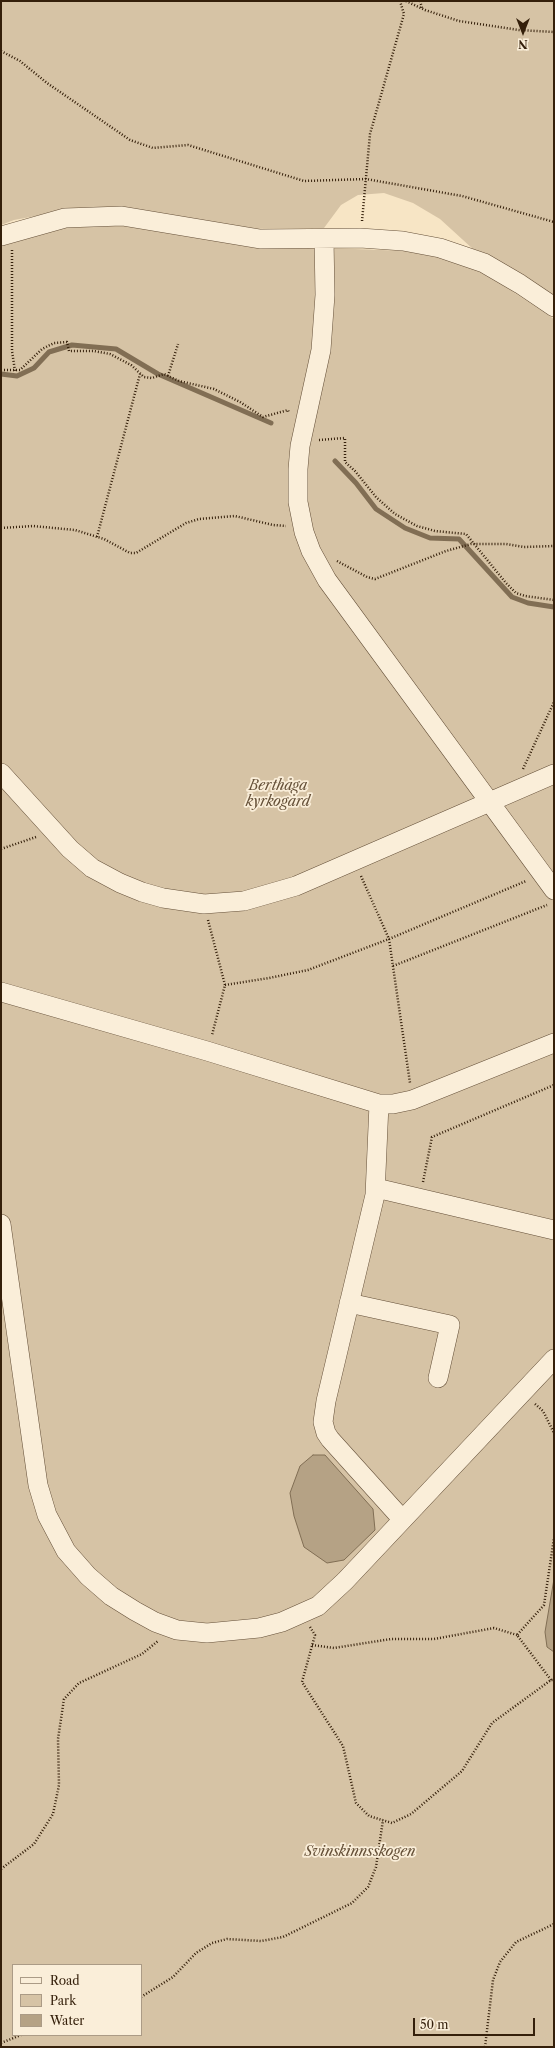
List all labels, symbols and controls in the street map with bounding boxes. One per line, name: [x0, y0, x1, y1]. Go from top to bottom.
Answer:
north arrow: [503, 12, 543, 52]
text: N: [518, 37, 528, 51]
park label: Berthåga kyrkogård: [246, 778, 310, 810]
park label: Svinskinnsskogen: [305, 1844, 415, 1860]
legend: [12, 1964, 142, 2036]
text: Road: [50, 1973, 80, 1988]
text: Park: [50, 1993, 76, 2008]
scale bar: [415, 2010, 537, 2036]
text: Water: [50, 2013, 84, 2028]
text: 50 m: [420, 2017, 449, 2032]

